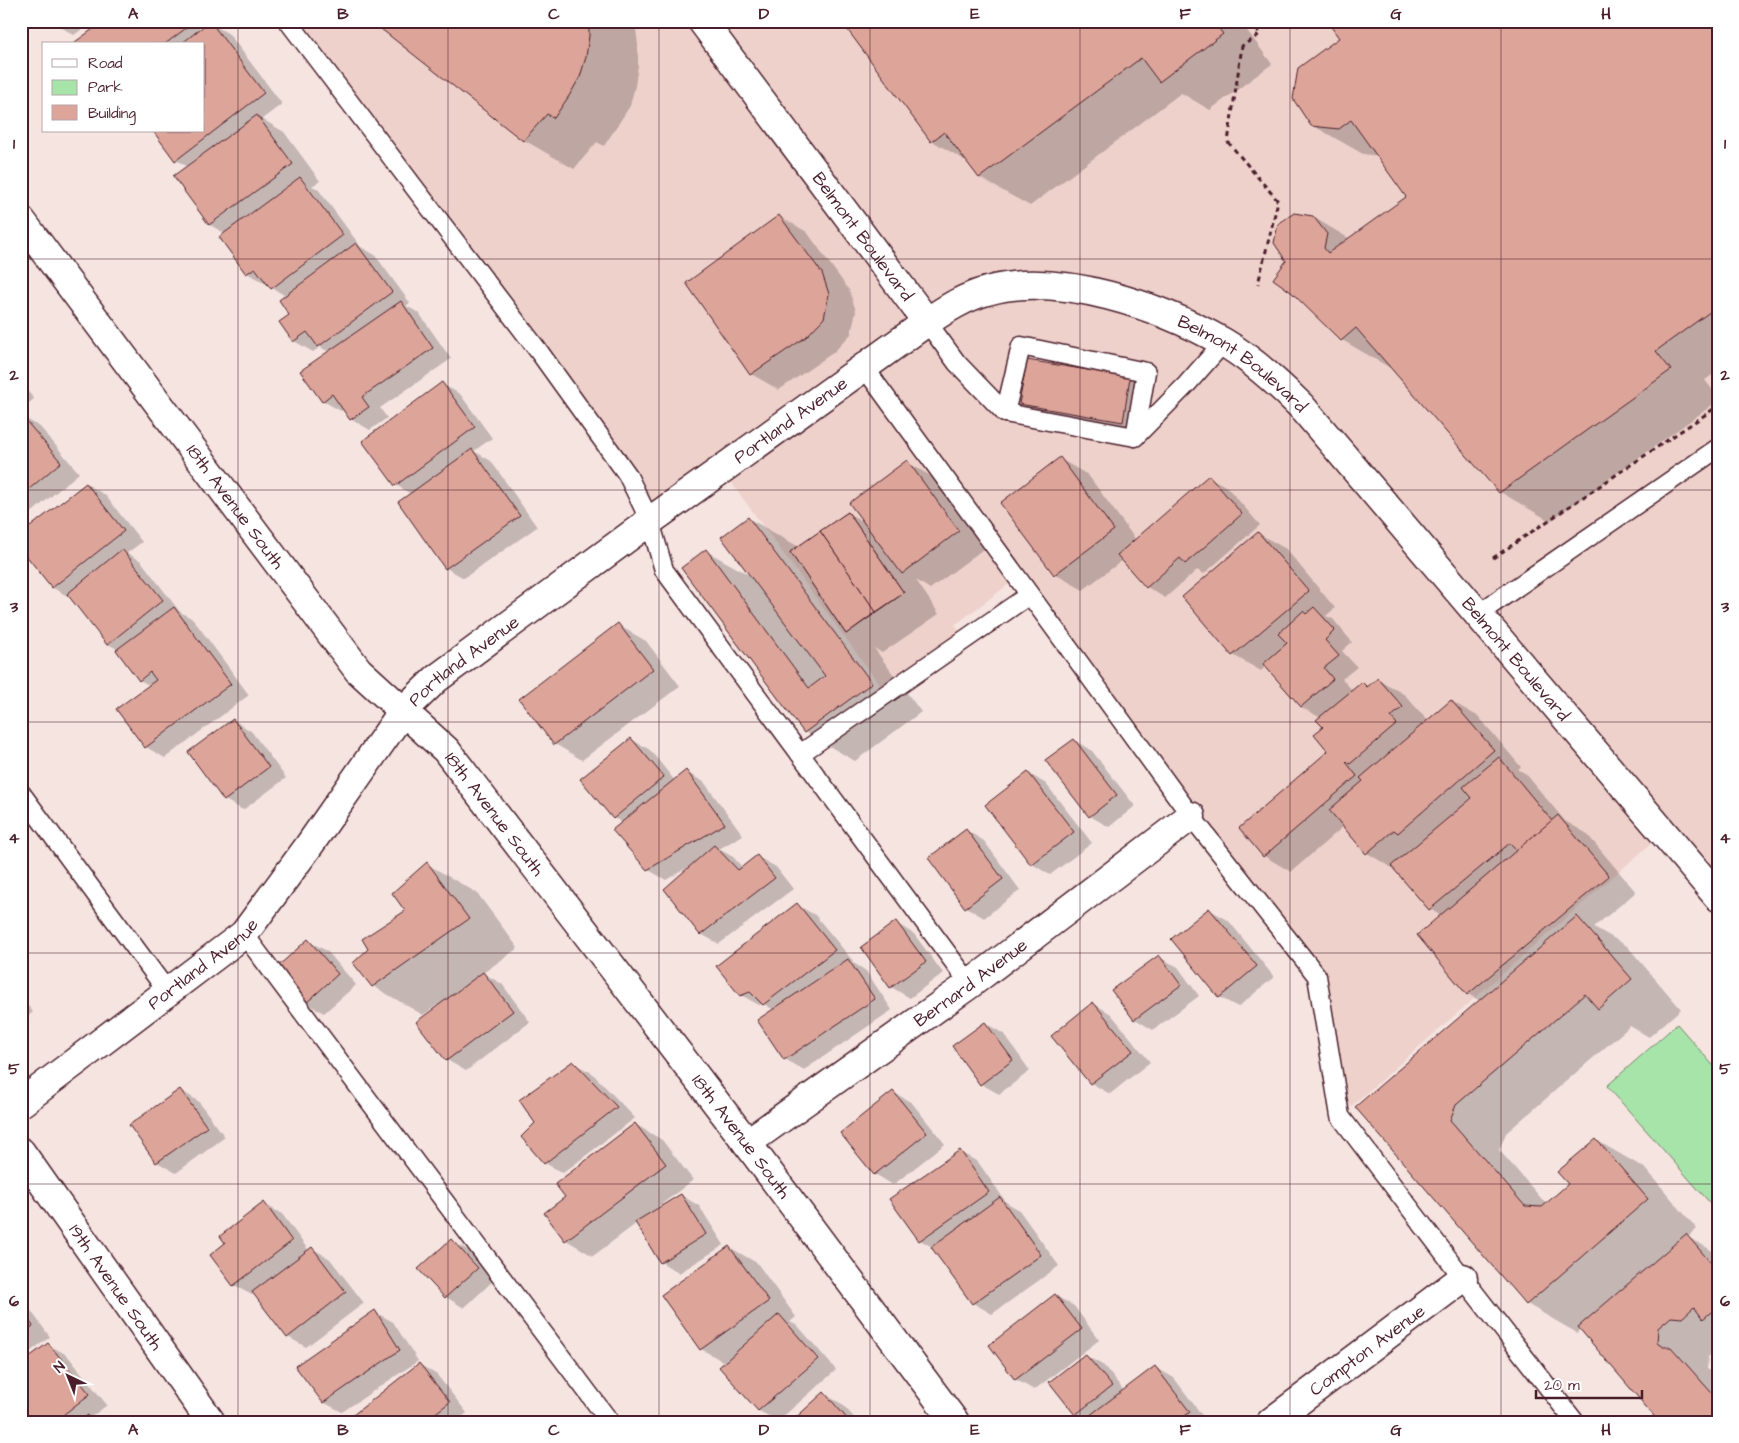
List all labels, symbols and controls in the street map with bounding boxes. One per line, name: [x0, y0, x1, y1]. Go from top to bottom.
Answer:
text: A: [128, 3, 139, 25]
text: B: [337, 3, 349, 25]
text: C: [548, 3, 560, 25]
text: D: [759, 3, 770, 25]
text: E: [970, 3, 980, 25]
text: F: [1179, 3, 1191, 25]
text: G: [1390, 3, 1402, 25]
text: H: [1601, 3, 1611, 25]
legend: [42, 42, 205, 132]
text: Road: [88, 53, 123, 74]
text: Park: [88, 77, 123, 98]
text: Building: [88, 103, 136, 125]
text: 1: [13, 133, 16, 155]
text: 1: [1724, 133, 1727, 155]
street label: Belmont Boulevard: [806, 167, 919, 306]
street label: Belmont Boulevard: [1174, 309, 1313, 419]
text: 2: [8, 364, 19, 386]
text: 2: [1719, 364, 1730, 386]
street label: Portland Avenue: [729, 371, 853, 470]
street label: 18th Avenue South: [180, 439, 290, 575]
street label: Belmont Boulevard: [1456, 592, 1575, 727]
text: 3: [9, 596, 19, 618]
text: 3: [1720, 596, 1730, 618]
street label: Portland Avenue: [403, 610, 525, 712]
street label: 18th Avenue South: [439, 747, 550, 881]
text: 4: [9, 827, 20, 849]
text: 4: [1720, 827, 1731, 849]
street label: Portland Avenue: [143, 913, 264, 1016]
street label: Bernard Avenue: [909, 933, 1033, 1033]
text: 5: [8, 1058, 20, 1080]
text: 5: [1719, 1058, 1731, 1080]
street label: 18th Avenue South: [686, 1069, 796, 1204]
street label: 19th Avenue South: [63, 1219, 169, 1355]
text: 6: [9, 1290, 19, 1312]
text: 6: [1720, 1290, 1730, 1312]
street label: Compton Avenue: [1304, 1299, 1431, 1402]
north arrow: [42, 1350, 92, 1400]
text: N: [50, 1357, 70, 1378]
scale bar: [1536, 1368, 1643, 1400]
text: 20 m: [1544, 1375, 1580, 1396]
text: A: [128, 1419, 139, 1441]
text: B: [337, 1419, 349, 1441]
text: C: [548, 1419, 560, 1441]
text: D: [759, 1419, 770, 1441]
text: E: [970, 1419, 980, 1441]
text: F: [1179, 1419, 1191, 1441]
text: G: [1390, 1419, 1402, 1441]
text: H: [1601, 1419, 1611, 1441]

